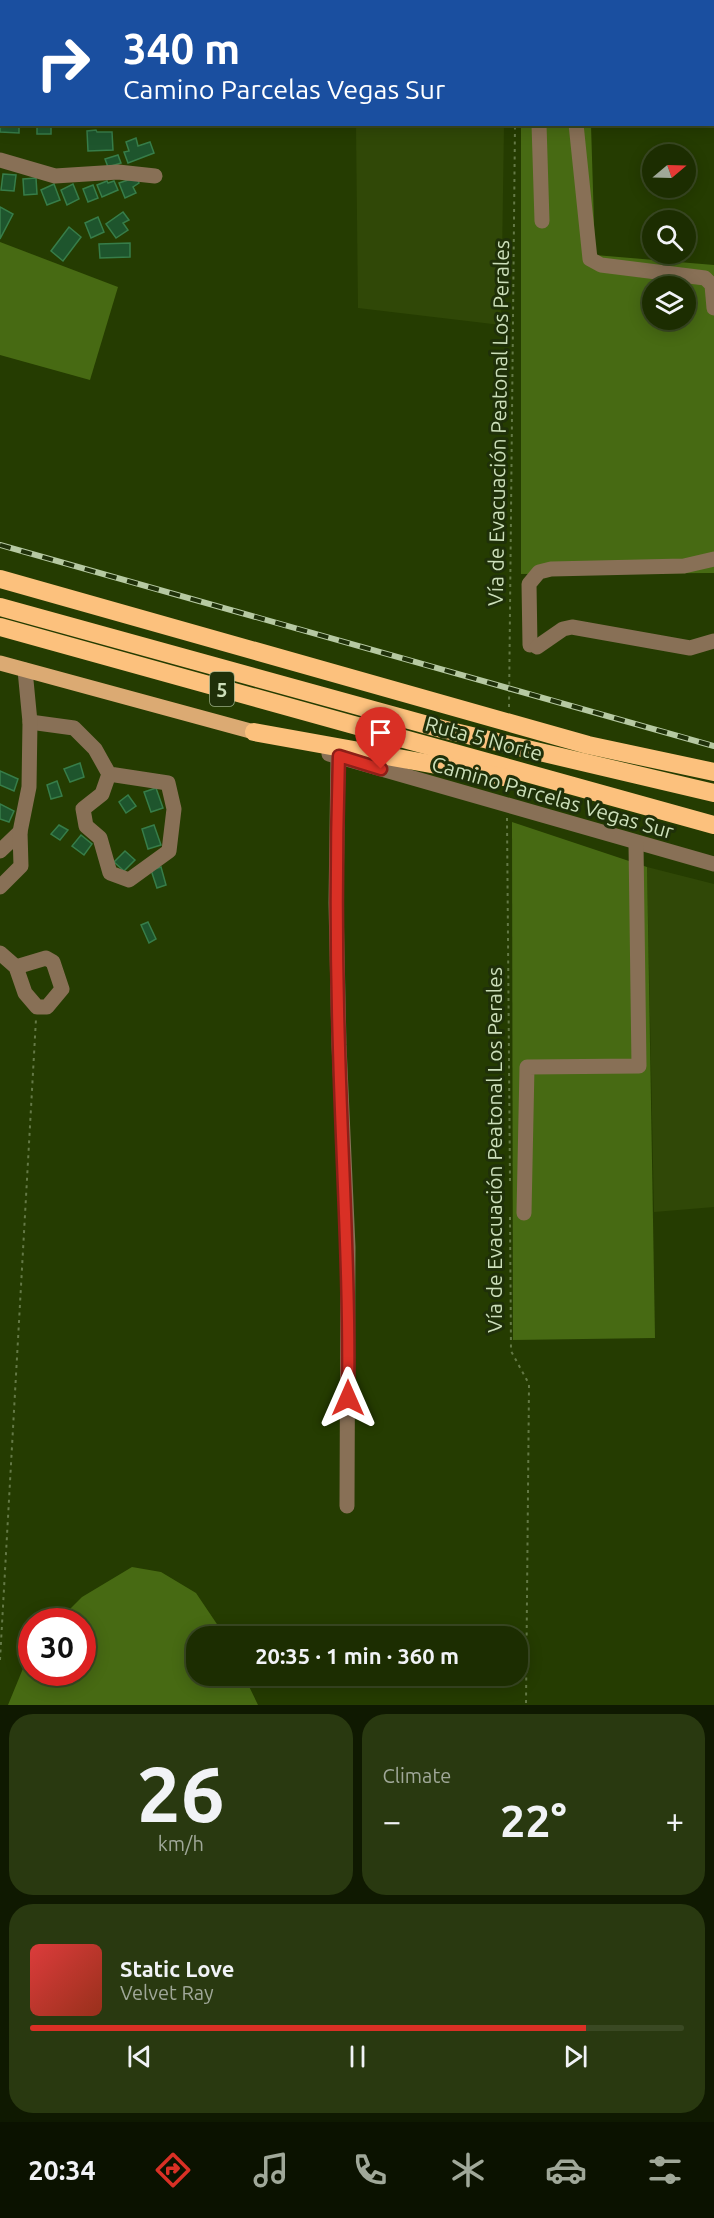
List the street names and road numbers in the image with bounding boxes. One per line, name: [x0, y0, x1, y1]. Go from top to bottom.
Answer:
street label: Vía de Evacuación Peatonal Los Perales: [483, 240, 513, 606]
road number: 5: [210, 672, 234, 706]
street label: Ruta 5 Norte: [423, 711, 545, 765]
street label: Camino Parcelas Vegas Sur: [429, 751, 677, 843]
street label: Vía de Evacuación Peatonal Los Perales: [482, 967, 506, 1333]

